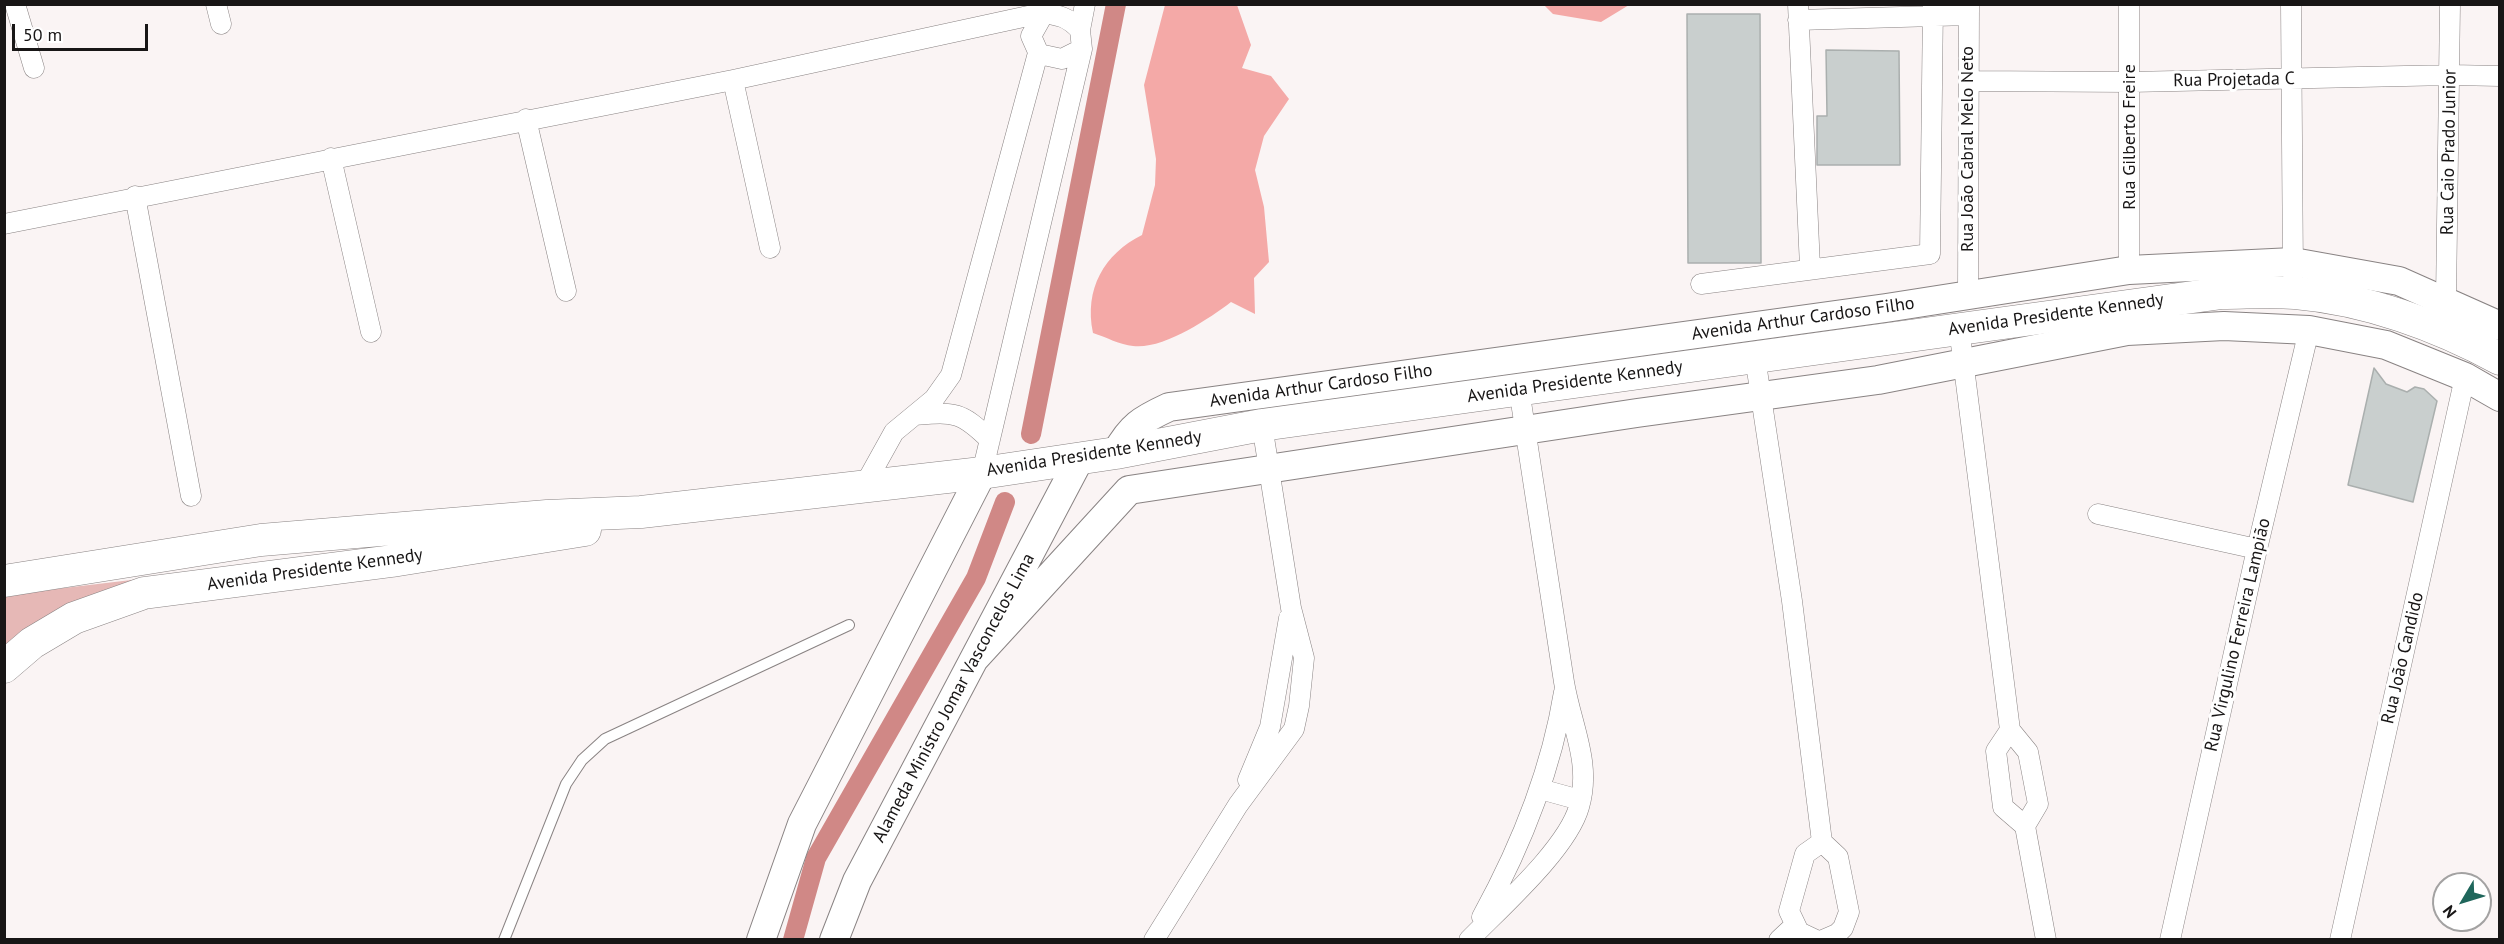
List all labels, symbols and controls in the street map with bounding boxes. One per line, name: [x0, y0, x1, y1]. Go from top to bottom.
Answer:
scale bar: [15, 12, 152, 50]
text: 50 m: [23, 23, 62, 46]
street label: Rua João Cabral Melo Neto: [1957, 46, 1979, 252]
street label: Rua Gilberto Freire: [2119, 64, 2141, 210]
street label: Rua Projetada C: [2173, 68, 2295, 92]
street label: Rua Caio Prado Junior: [2437, 69, 2461, 235]
street label: Avenida Presidente Kennedy: [1947, 289, 2165, 341]
street label: Avenida Arthur Cardoso Filho: [1690, 293, 1916, 345]
street label: Avenida Presidente Kennedy: [1466, 356, 1684, 408]
street label: Avenida Arthur Cardoso Filho: [1208, 360, 1434, 412]
street label: Avenida Presidente Kennedy: [985, 426, 1203, 482]
street label: Rua Virgulino Ferreira Lampião: [2201, 516, 2275, 754]
street label: Avenida Presidente Kennedy: [206, 544, 424, 596]
street label: Alameda Ministro Jomar Vasconcelos Lima: [868, 550, 1040, 846]
street label: Rua João Candido: [2377, 590, 2429, 726]
north arrow: [2432, 872, 2492, 932]
text: N: [2438, 902, 2461, 922]

